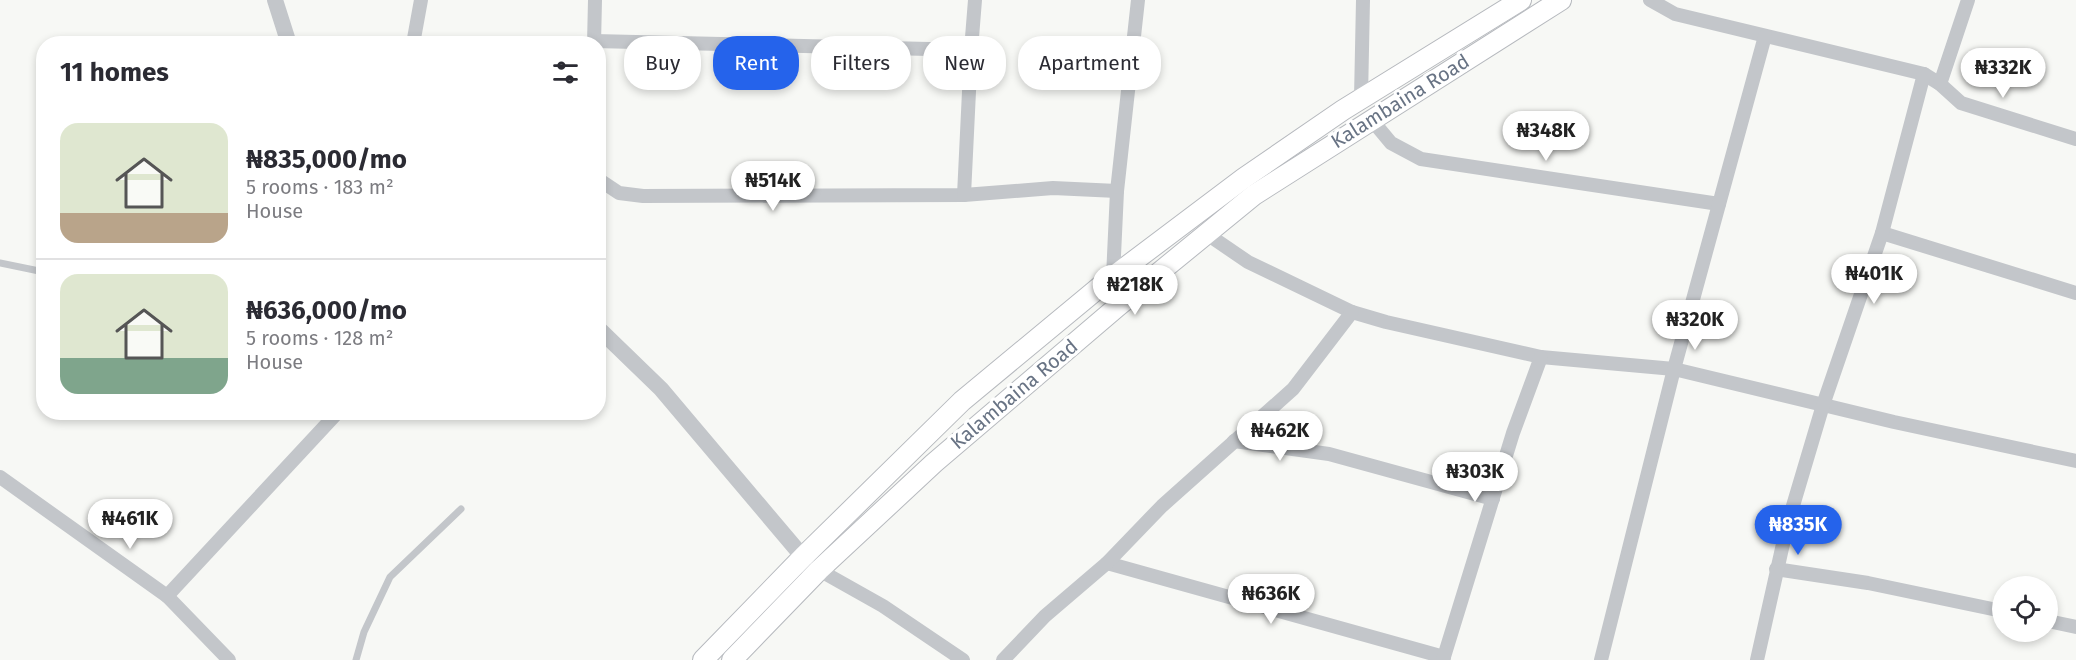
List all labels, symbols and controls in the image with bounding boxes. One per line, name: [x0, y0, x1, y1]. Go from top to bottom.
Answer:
chip: Buy: [624, 36, 701, 90]
chip: Rent: [713, 36, 799, 90]
chip: Filters: [811, 36, 911, 90]
chip: New: [923, 36, 1006, 90]
chip: Apartment: [1018, 36, 1161, 90]
pin: ₦332K: [1961, 48, 2045, 99]
street label: Kalambaina Road: [1327, 49, 1473, 153]
text: ₦332K: [1975, 55, 2031, 79]
icon: filters: [549, 56, 582, 89]
text: 11 homes: [60, 57, 169, 88]
pin: ₦348K: [1504, 111, 1588, 162]
text: ₦348K: [1516, 118, 1576, 142]
text: ₦835,000/mo: [246, 144, 407, 175]
icon: home: [108, 147, 180, 219]
pin: ₦514K: [731, 161, 815, 212]
text: ₦514K: [745, 168, 801, 192]
text: 5 rooms · 183 m²: [246, 175, 394, 199]
text: House: [246, 199, 303, 223]
pin: ₦401K: [1832, 254, 1916, 305]
text: ₦401K: [1845, 261, 1903, 285]
pin: ₦218K: [1093, 265, 1177, 316]
text: ₦218K: [1107, 272, 1163, 296]
text: ₦636,000/mo: [246, 295, 407, 326]
icon: home: [108, 298, 180, 370]
pin: ₦320K: [1653, 300, 1737, 351]
text: ₦320K: [1666, 307, 1724, 331]
text: 5 rooms · 128 m²: [246, 326, 394, 350]
street label: Kalambaina Road: [946, 334, 1082, 454]
text: House: [246, 350, 303, 374]
pin: ₦462K: [1238, 411, 1322, 462]
text: ₦462K: [1251, 418, 1309, 442]
pin: ₦303K: [1433, 452, 1517, 503]
text: ₦303K: [1446, 459, 1504, 483]
pin: ₦461K: [88, 499, 172, 550]
pin: ₦835K: [1756, 505, 1840, 556]
text: ₦461K: [102, 506, 158, 530]
text: ₦835K: [1769, 512, 1827, 536]
pin: ₦636K: [1229, 574, 1313, 625]
map controls: [1992, 576, 2058, 642]
button: locate: [1992, 576, 2058, 642]
text: ₦636K: [1242, 581, 1300, 605]

